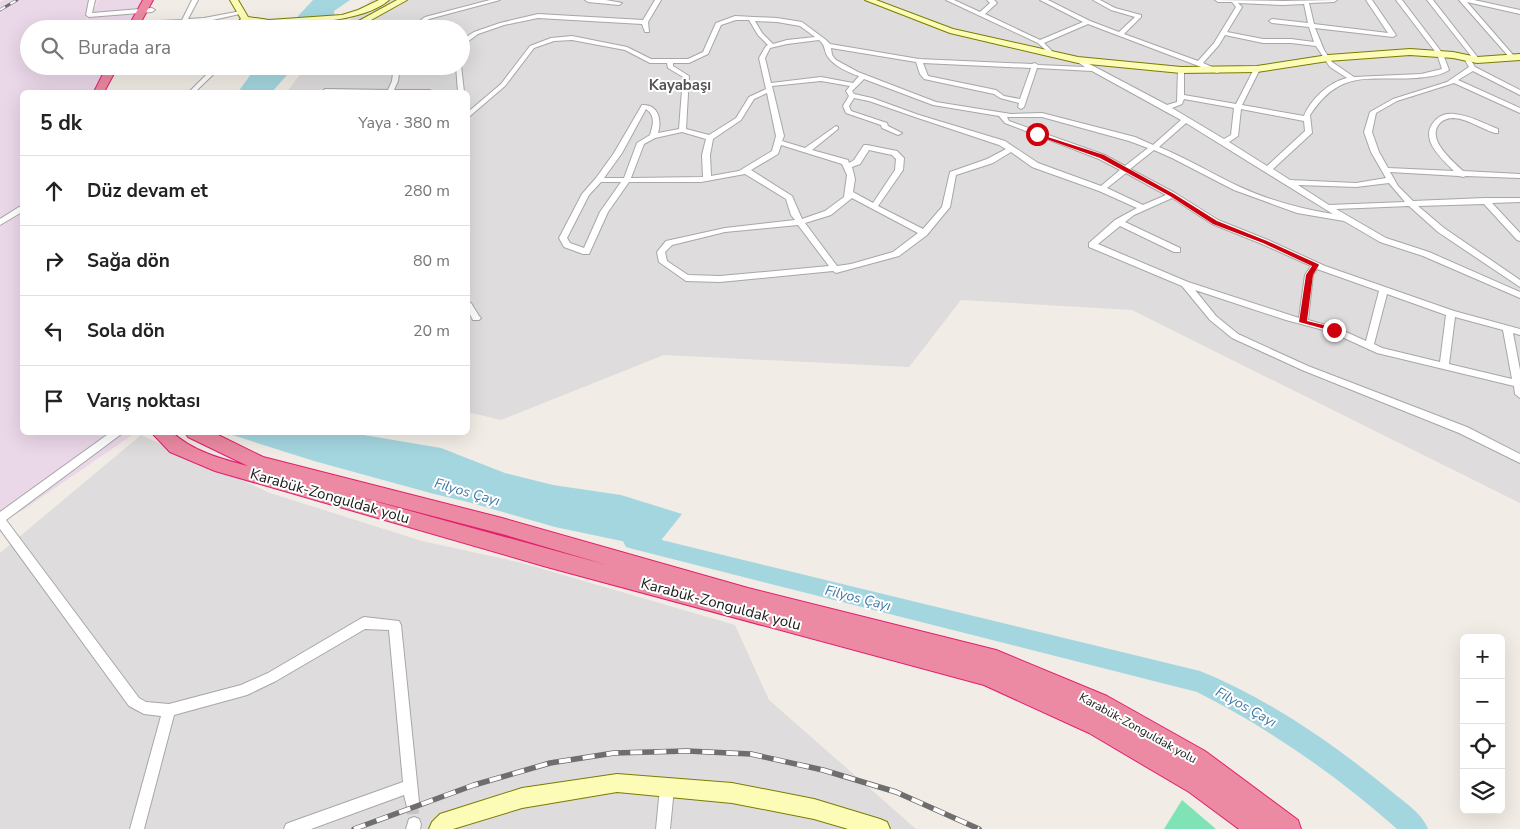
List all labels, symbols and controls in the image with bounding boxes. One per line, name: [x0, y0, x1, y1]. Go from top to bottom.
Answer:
search box: [20, 20, 470, 75]
icon: search: [38, 34, 66, 62]
text: Burada ara: [78, 35, 171, 61]
district label: Kayabaşı: [649, 75, 711, 95]
text: 5 dk: [40, 109, 82, 137]
text: Yaya · 380 m: [358, 112, 450, 134]
route start: [1026, 123, 1049, 146]
icon: ahead: [40, 177, 68, 205]
text: Düz devam et: [87, 178, 208, 204]
text: 280 m: [403, 180, 450, 202]
icon: right: [40, 247, 68, 275]
text: Sağa dön: [87, 248, 170, 274]
text: 80 m: [413, 250, 450, 272]
icon: left: [40, 317, 68, 345]
text: Sola dön: [87, 318, 165, 344]
route end: [1323, 319, 1346, 342]
text: 20 m: [413, 320, 450, 342]
icon: arrive: [40, 387, 68, 415]
text: Varış noktası: [87, 388, 200, 414]
street label: Karabük-Zonguldak yolu: [248, 464, 412, 528]
water label: Filyos Çayı: [432, 474, 502, 510]
street label: Karabük-Zonguldak yolu: [639, 573, 803, 635]
water label: Filyos Çayı: [823, 581, 893, 615]
map controls: [1460, 634, 1505, 814]
button: +: [1460, 634, 1505, 679]
button: −: [1460, 679, 1505, 724]
water label: Filyos Çayı: [1212, 682, 1280, 732]
street label: Karabük-Zonguldak yolu: [1076, 689, 1200, 767]
button: locate: [1460, 724, 1505, 769]
button: layers: [1460, 769, 1505, 814]

